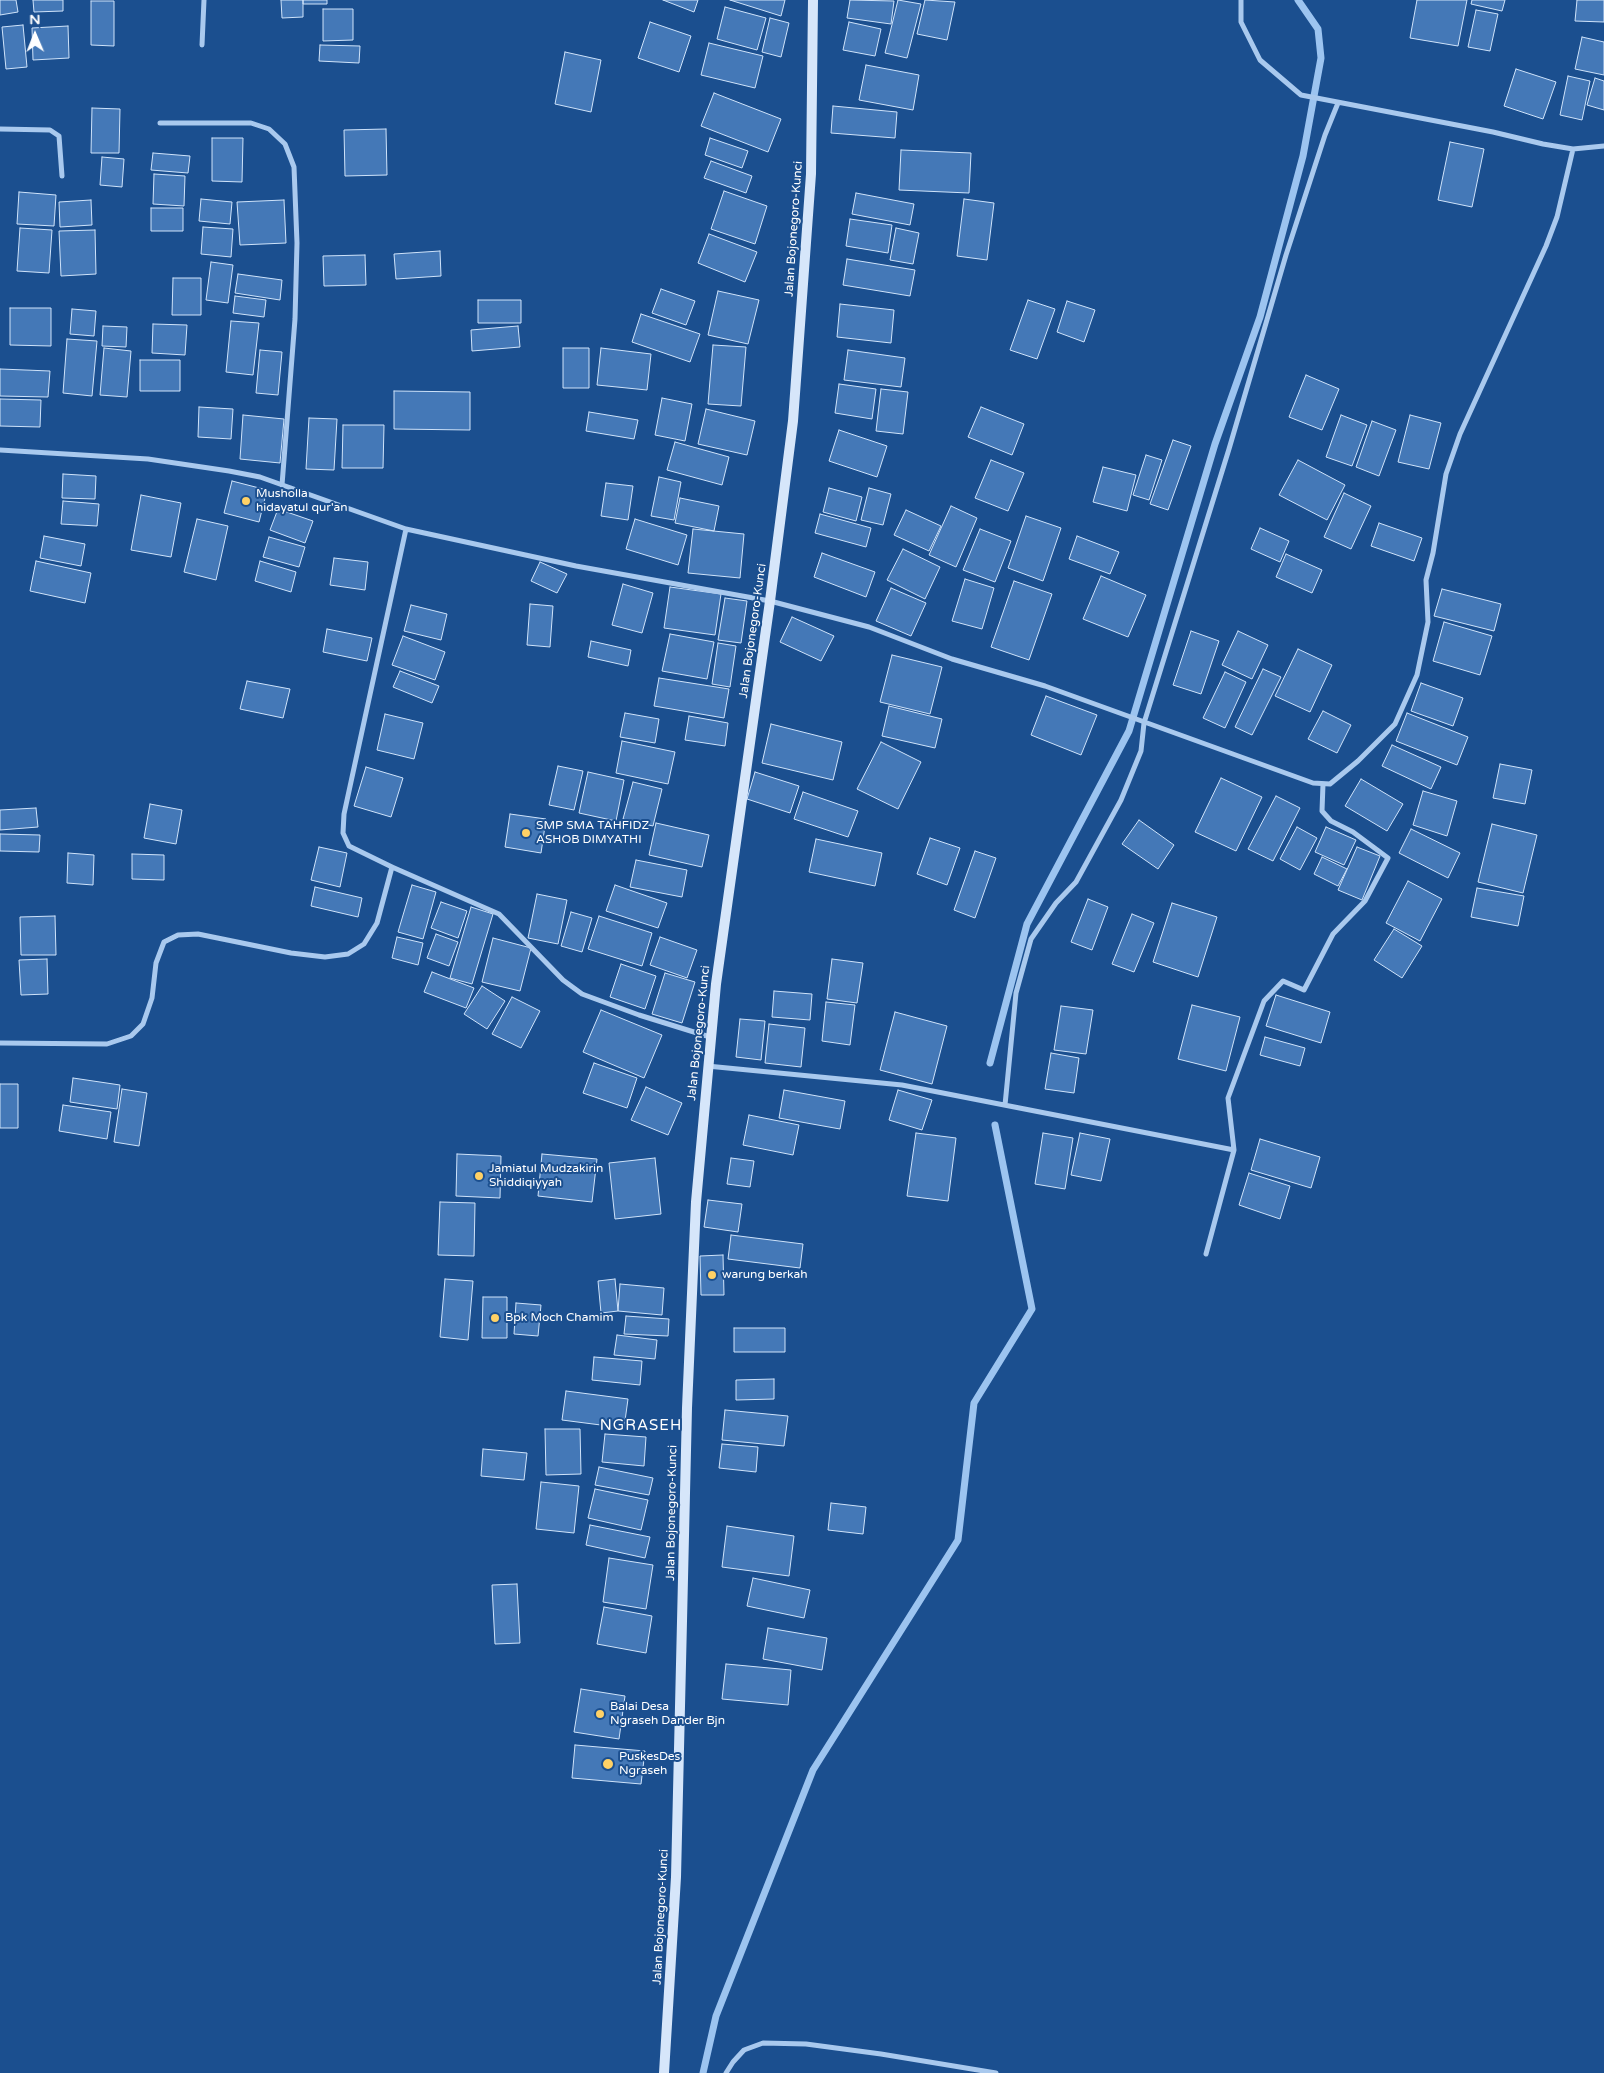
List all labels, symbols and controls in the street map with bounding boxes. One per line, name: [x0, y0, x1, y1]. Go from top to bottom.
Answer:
north arrow: [10, 10, 60, 60]
text: N: [29, 11, 41, 28]
street label: Jalan Bojonegoro-Kunci: [782, 161, 806, 297]
place label: Musholla hidayatul qur'an: [256, 487, 348, 515]
marker: Musholla hidayatul qur'an: [240, 495, 252, 507]
street label: Jalan Bojonegoro-Kunci: [736, 563, 770, 699]
place label: SMP SMA TAHFIDZ ASHOB DIMYATHI: [536, 819, 649, 847]
marker: SMP SMA TAHFIDZ ASHOB DIMYATHI: [520, 827, 532, 839]
street label: Jalan Bojonegoro-Kunci: [685, 965, 713, 1101]
place label: Jamiatul Mudzakirin Shiddiqiyyah: [489, 1162, 603, 1190]
marker: Jamiatul Mudzakirin Shiddiqiyyah: [473, 1170, 485, 1182]
place label: warung berkah: [722, 1268, 808, 1282]
marker: warung berkah: [706, 1269, 718, 1281]
place label: Bpk Moch Chamim: [505, 1311, 613, 1325]
marker: Bpk Moch Chamim: [489, 1312, 501, 1324]
district label: NGRASEH: [599, 1417, 683, 1435]
street label: Jalan Bojonegoro-Kunci: [664, 1445, 680, 1581]
place label: Balai Desa Ngraseh Dander Bjn: [610, 1700, 725, 1728]
marker: Balai Desa Ngraseh Dander Bjn: [594, 1708, 606, 1720]
place label: PuskesDes Ngraseh: [619, 1750, 680, 1778]
marker: PuskesDes Ngraseh: [601, 1757, 615, 1771]
street label: Jalan Bojonegoro-Kunci: [650, 1849, 672, 1985]

